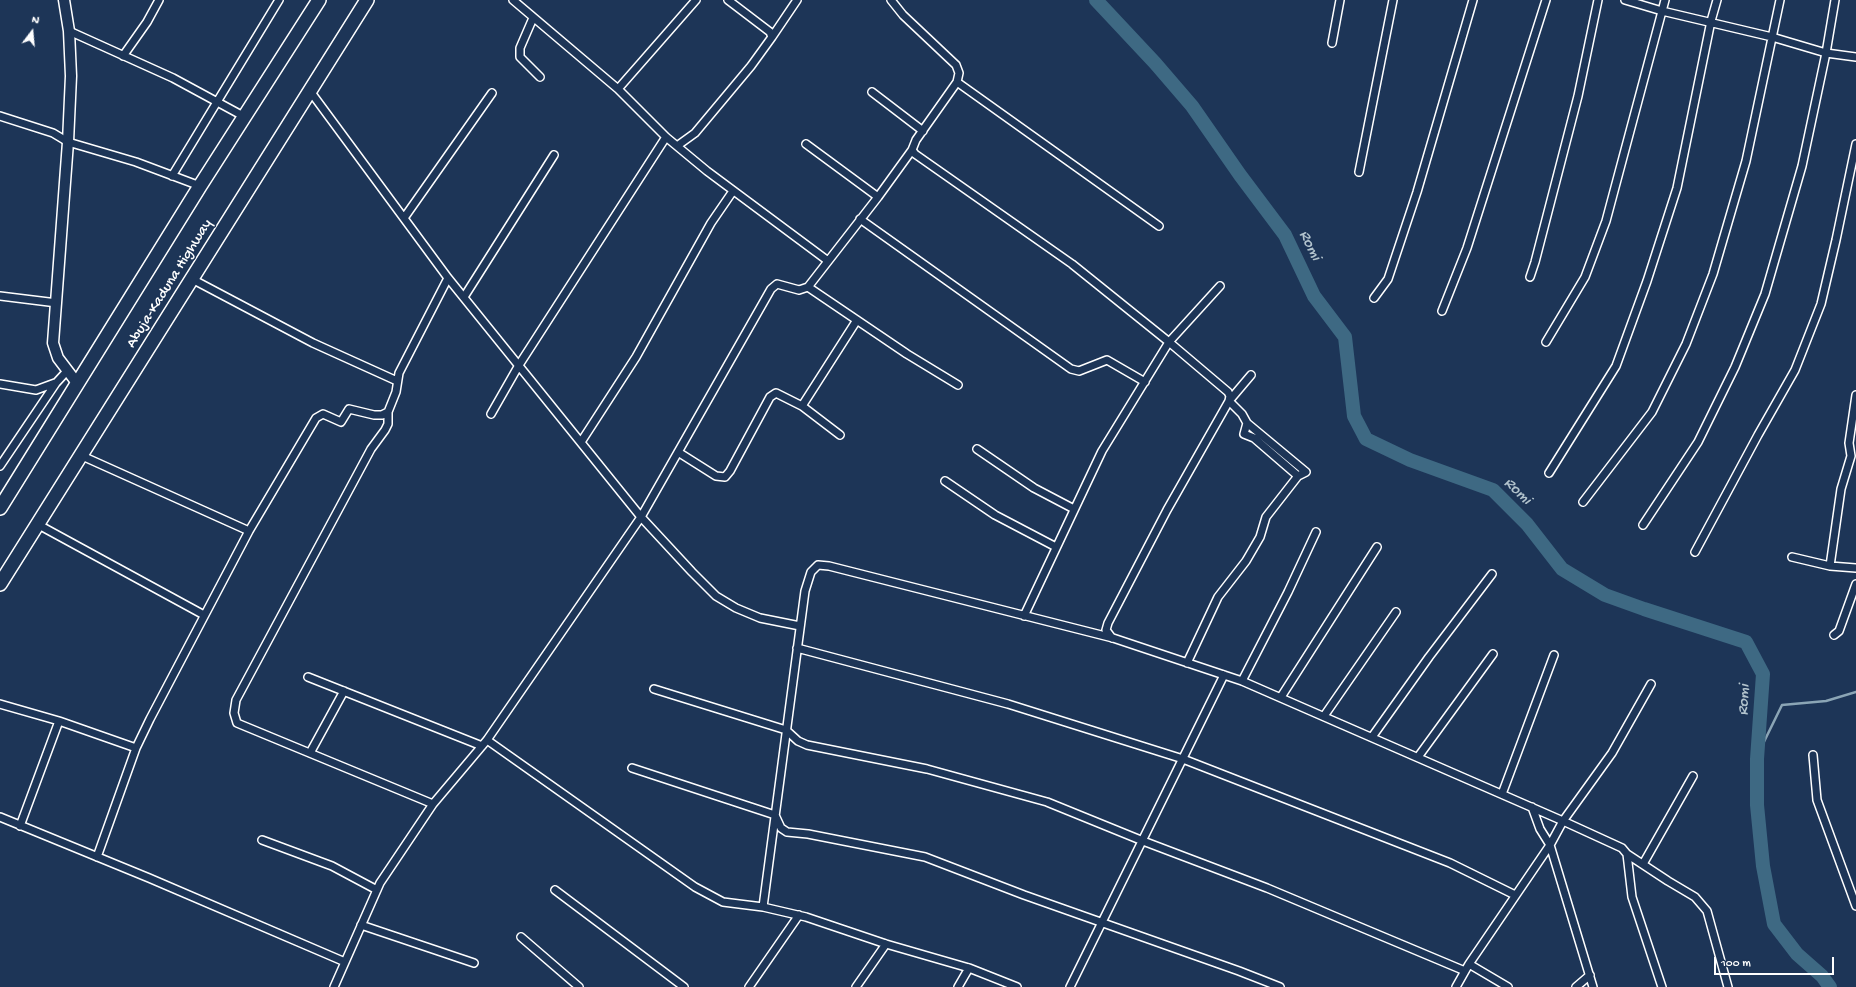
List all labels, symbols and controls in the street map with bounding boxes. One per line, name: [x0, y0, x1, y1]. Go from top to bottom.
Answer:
north arrow: [12, 12, 52, 52]
text: N: [30, 14, 40, 27]
street label: Abuja-Kaduna Highway: [123, 216, 217, 352]
water label: Romi: [1293, 228, 1325, 264]
water label: Romi: [1499, 474, 1535, 510]
water label: Romi: [1735, 684, 1755, 716]
scale bar: [1716, 949, 1836, 975]
text: 100 m: [1721, 957, 1751, 971]

